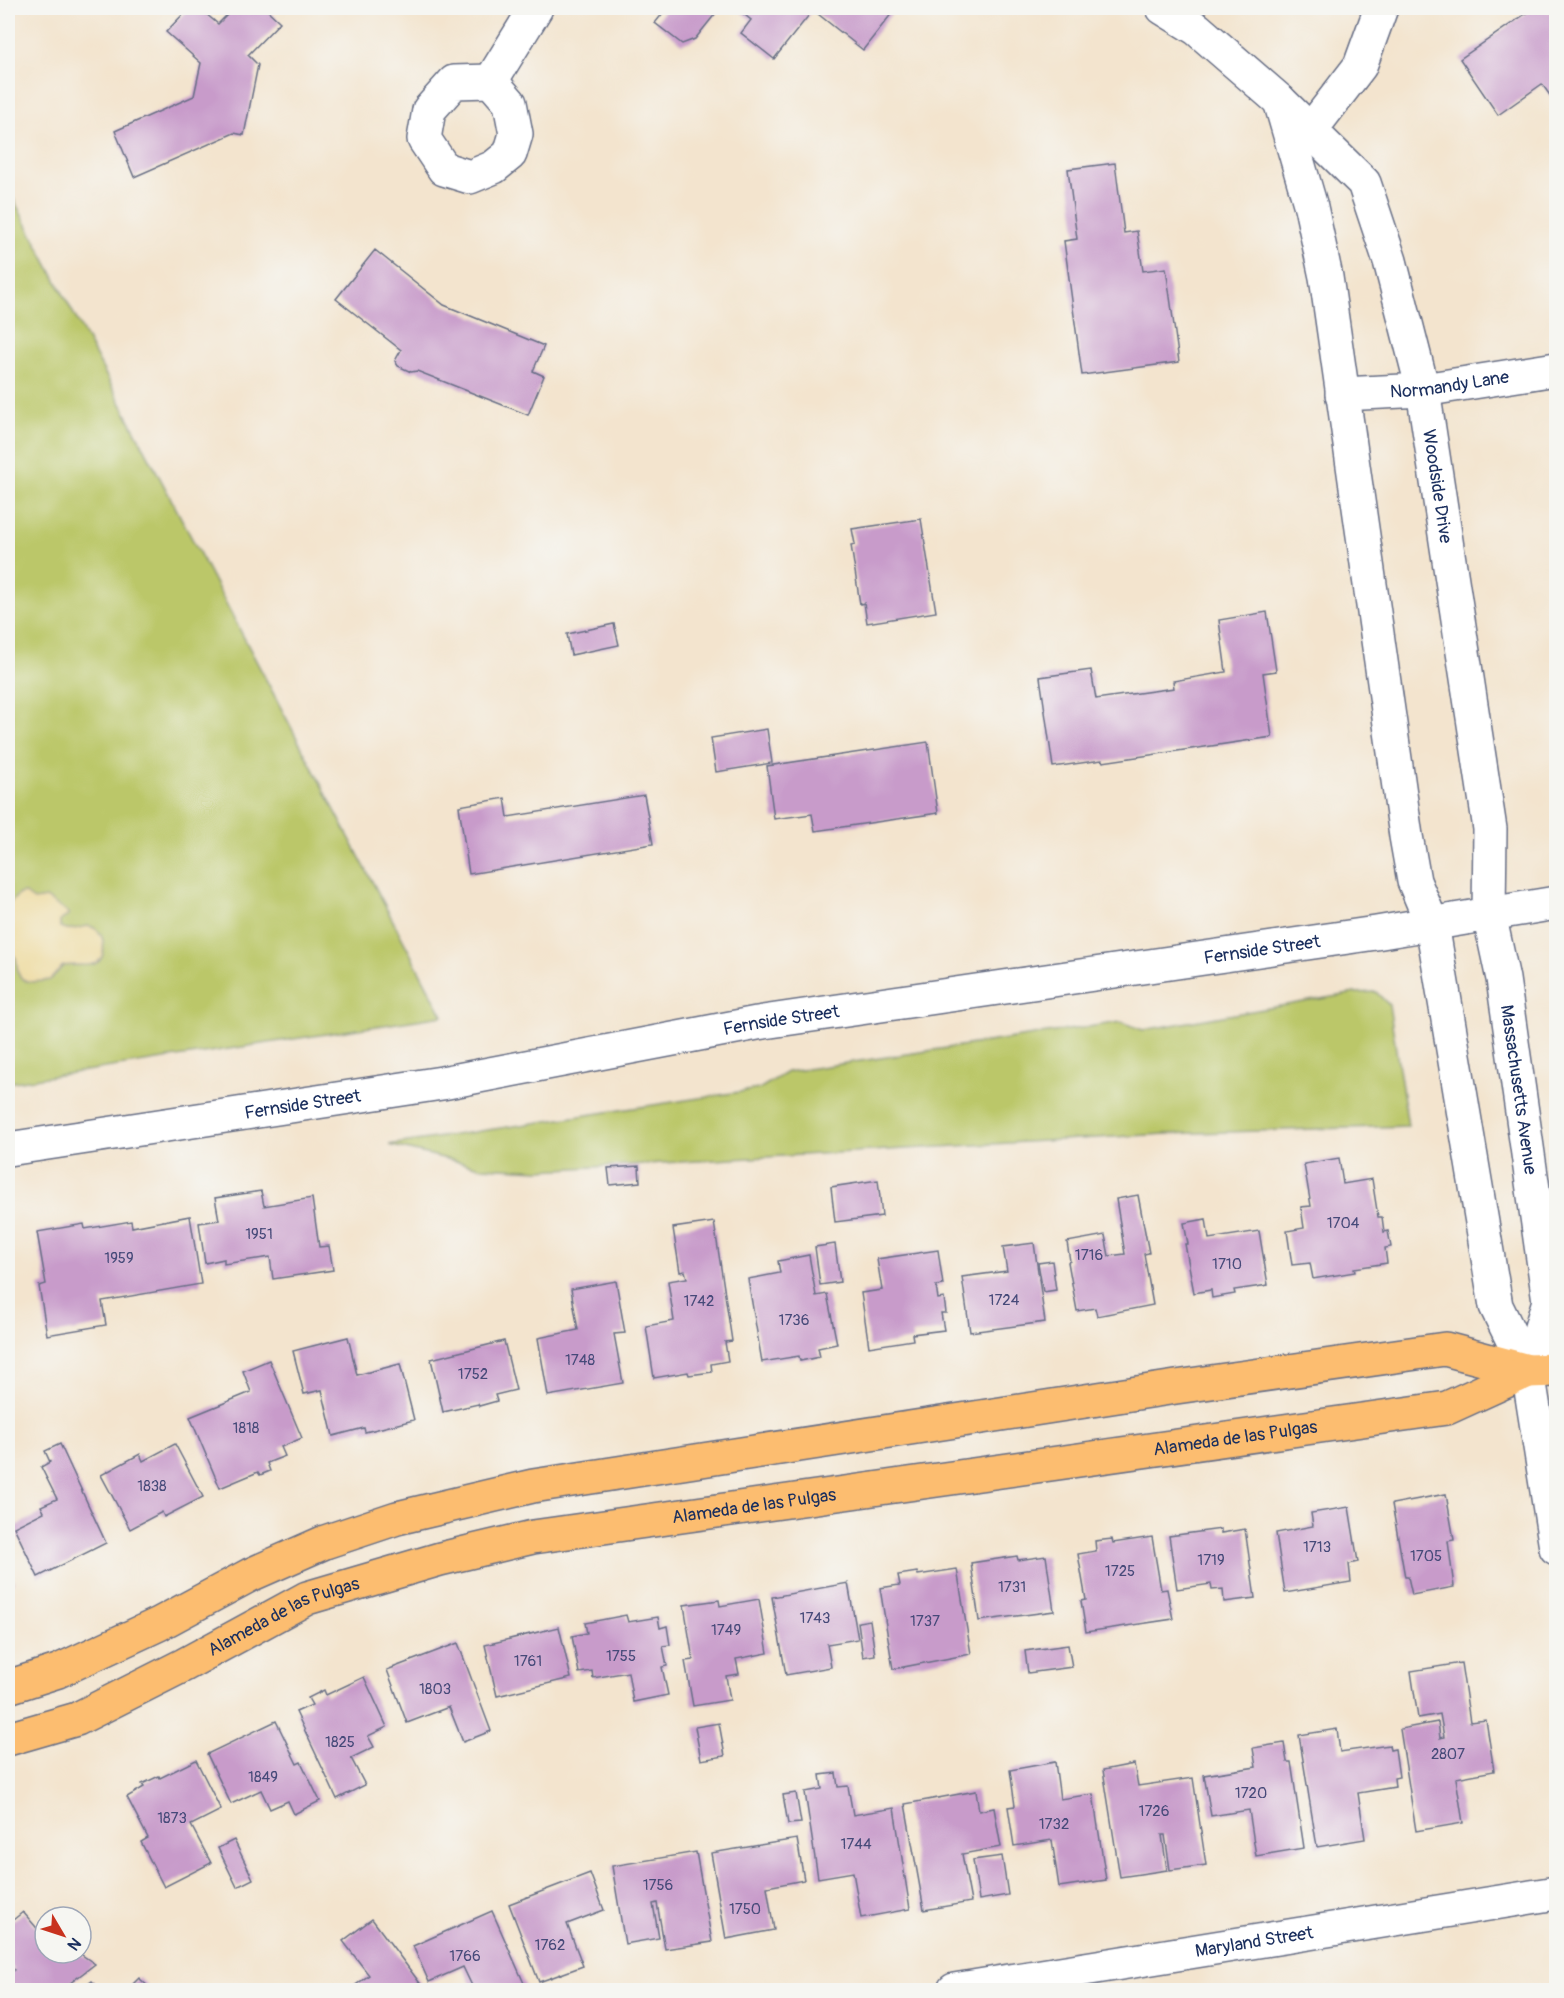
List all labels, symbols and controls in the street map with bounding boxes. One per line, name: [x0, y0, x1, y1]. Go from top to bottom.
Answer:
street label: Normandy Lane: [1390, 366, 1511, 404]
street label: Woodside Drive: [1417, 428, 1457, 545]
street label: Fernside Street: [1202, 930, 1323, 970]
street label: Fernside Street: [721, 1000, 842, 1041]
street label: Massachusetts Avenue: [1495, 1003, 1542, 1176]
street label: Fernside Street: [243, 1084, 363, 1125]
house number: 1704: [1327, 1214, 1360, 1233]
house number: 1951: [245, 1225, 273, 1244]
house number: 1716: [1075, 1246, 1103, 1265]
house number: 1959: [104, 1249, 134, 1268]
house number: 1710: [1212, 1255, 1242, 1274]
house number: 1724: [989, 1291, 1020, 1310]
house number: 1742: [684, 1292, 714, 1311]
house number: 1736: [779, 1311, 809, 1330]
house number: 1748: [565, 1351, 595, 1370]
house number: 1752: [458, 1365, 488, 1384]
street label: Alameda de las Pulgas: [1152, 1415, 1319, 1461]
house number: 1818: [233, 1419, 260, 1438]
house number: 1838: [137, 1477, 167, 1496]
street label: Alameda de las Pulgas: [670, 1483, 838, 1529]
house number: 1713: [1303, 1538, 1331, 1557]
house number: 1705: [1410, 1547, 1442, 1566]
house number: 1719: [1197, 1551, 1225, 1570]
house number: 1725: [1105, 1562, 1135, 1581]
street label: Alameda de las Pulgas: [204, 1572, 362, 1662]
house number: 1731: [998, 1578, 1026, 1597]
house number: 1743: [800, 1609, 830, 1628]
house number: 1737: [910, 1612, 940, 1631]
house number: 1749: [711, 1621, 741, 1640]
house number: 1755: [606, 1647, 636, 1666]
house number: 1761: [514, 1652, 542, 1671]
house number: 1803: [419, 1680, 451, 1699]
house number: 1825: [325, 1733, 355, 1752]
house number: 2807: [1431, 1745, 1465, 1764]
house number: 1849: [248, 1768, 278, 1787]
house number: 1720: [1235, 1784, 1267, 1803]
house number: 1726: [1139, 1802, 1169, 1821]
house number: 1873: [157, 1809, 187, 1828]
house number: 1732: [1039, 1815, 1069, 1834]
house number: 1744: [840, 1835, 872, 1854]
house number: 1756: [643, 1876, 673, 1895]
house number: 1750: [729, 1900, 761, 1919]
north arrow: [33, 1905, 93, 1965]
street label: Maryland Street: [1193, 1921, 1316, 1963]
text: N: [63, 1933, 85, 1954]
house number: 1762: [535, 1936, 565, 1955]
house number: 1766: [449, 1947, 481, 1966]

